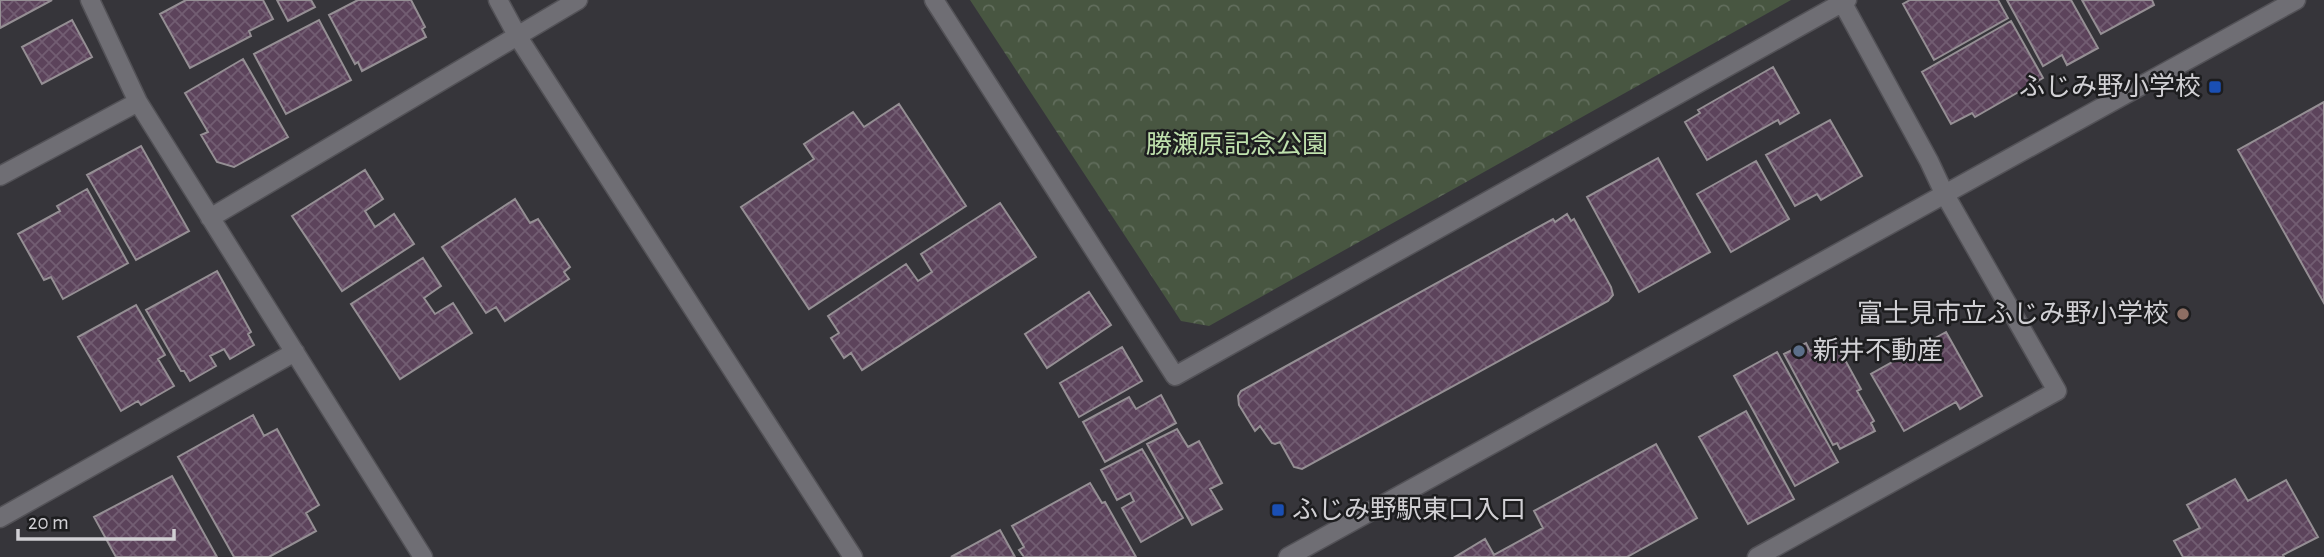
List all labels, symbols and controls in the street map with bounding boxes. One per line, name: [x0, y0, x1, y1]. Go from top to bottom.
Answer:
place label: ふじみ野小学校: [2019, 72, 2201, 100]
marker: ふじみ野小学校: [2207, 79, 2223, 95]
park label: 勝瀬原記念公園: [1146, 131, 1328, 158]
place label: 富士見市立ふじみ野小学校: [1857, 299, 2169, 327]
marker: 富士見市立ふじみ野小学校: [2175, 306, 2191, 322]
place label: 新井不動産: [1813, 337, 1943, 364]
marker: 新井不動産: [1791, 343, 1807, 359]
place label: ふじみ野駅東口入口: [1292, 496, 1526, 523]
scale bar: [18, 498, 173, 542]
marker: ふじみ野駅東口入口: [1270, 502, 1286, 518]
text: 20 m: [28, 512, 69, 533]

